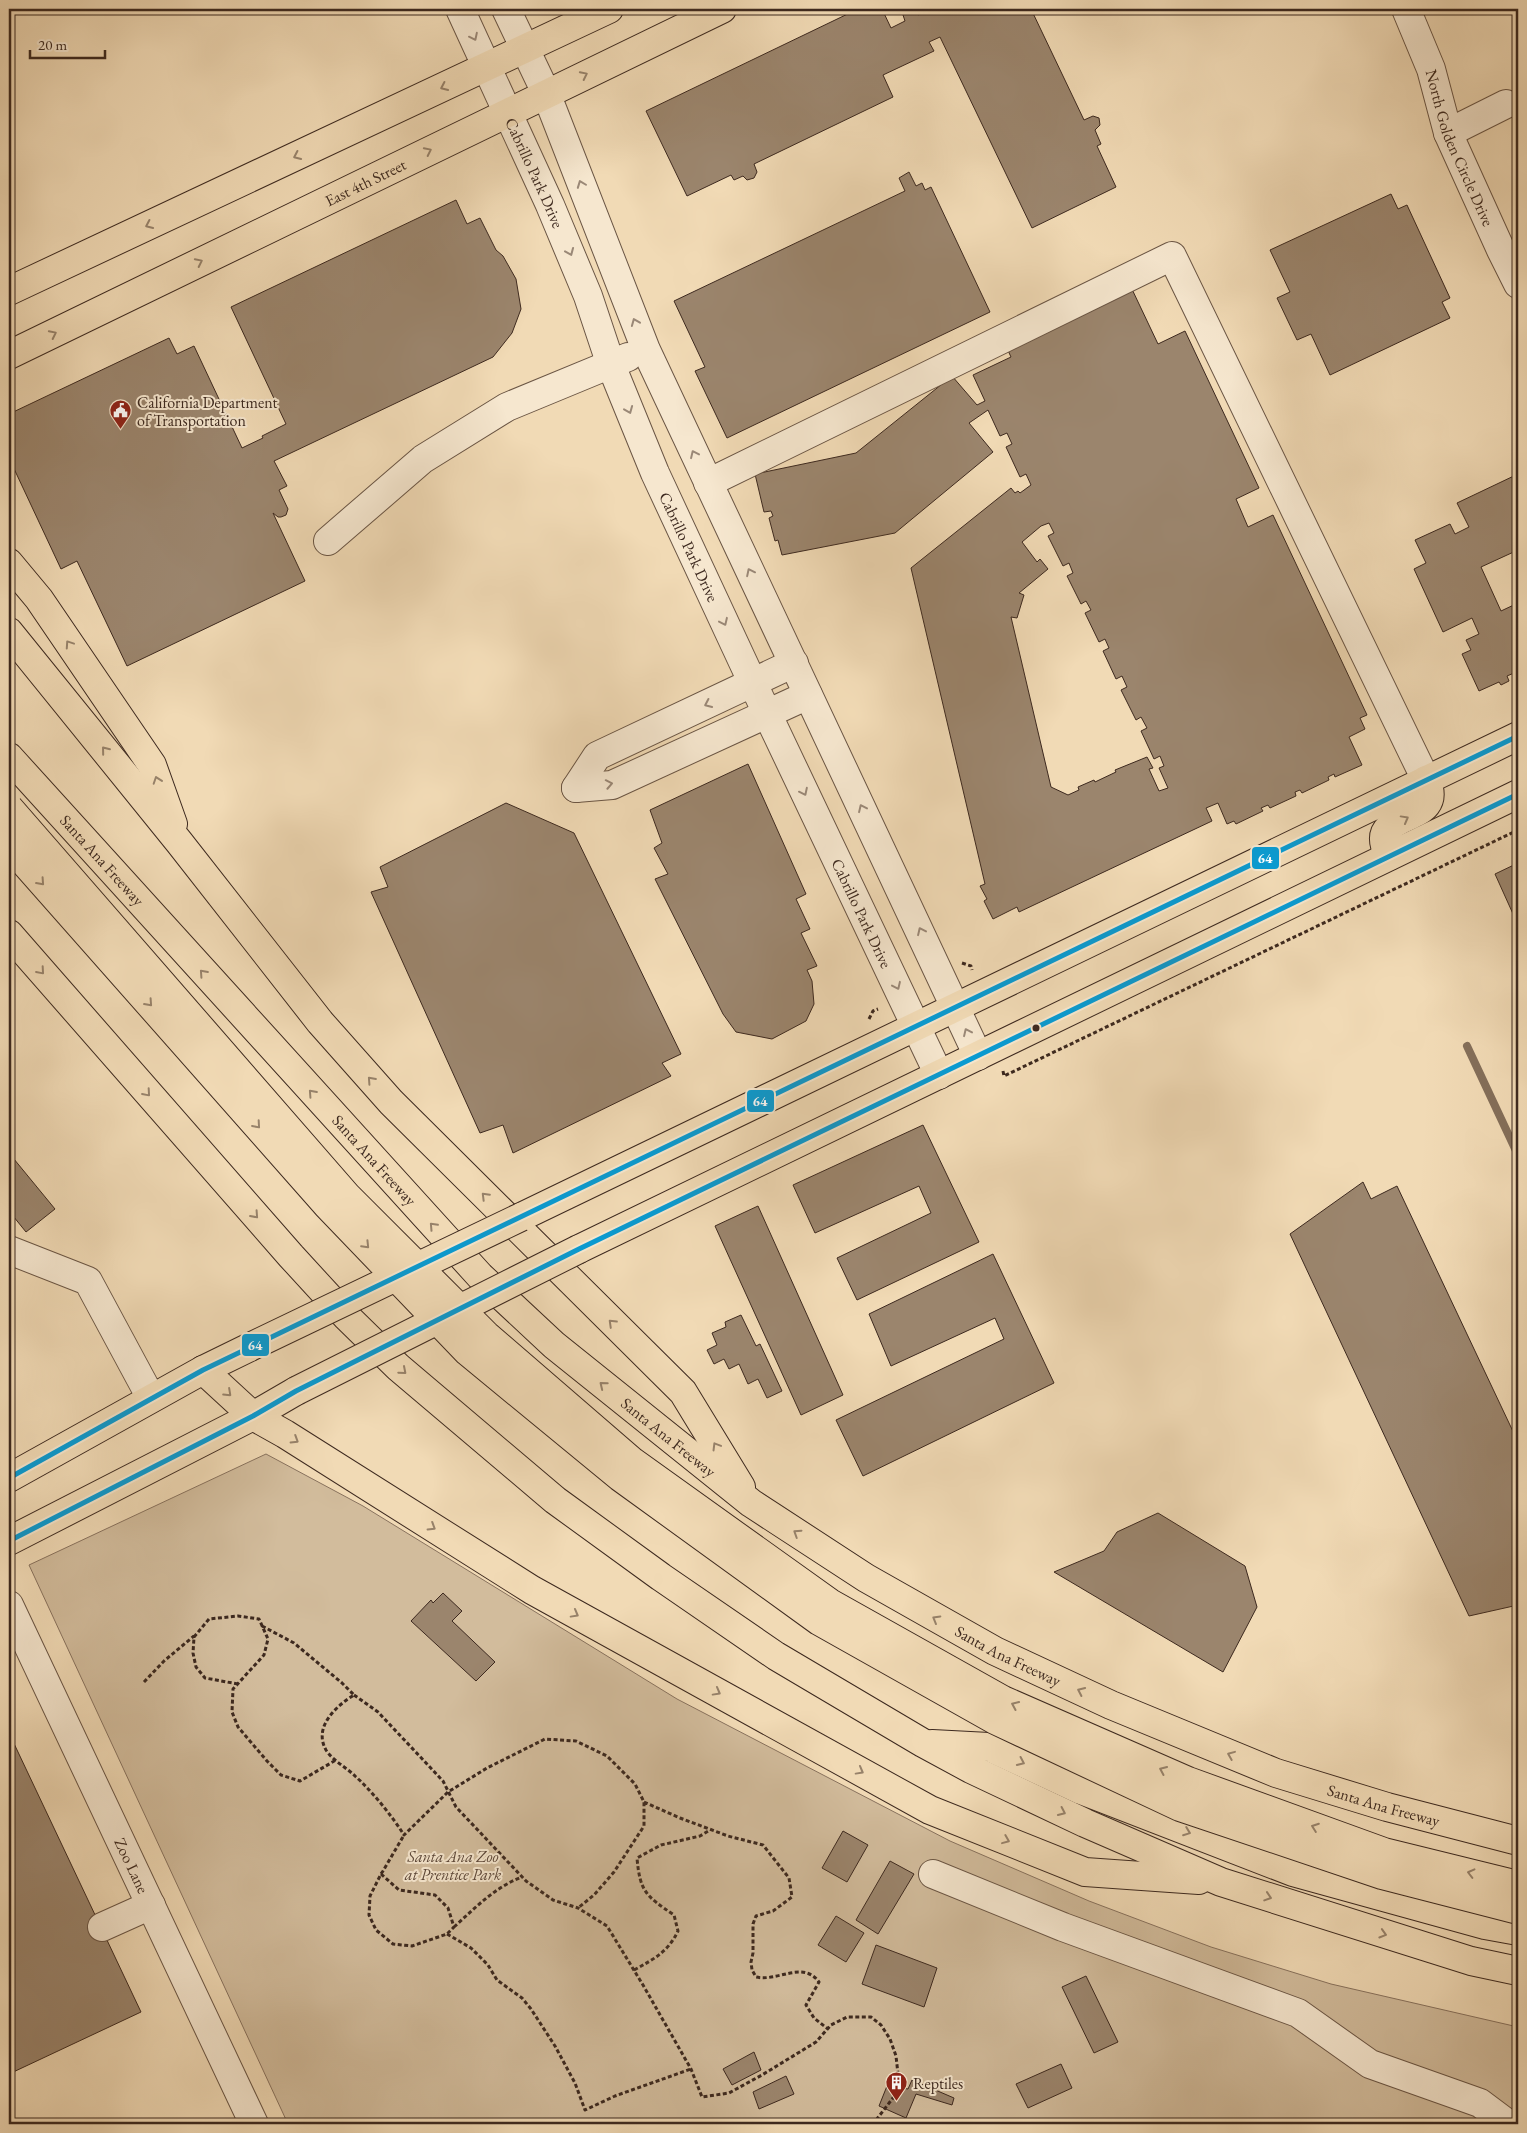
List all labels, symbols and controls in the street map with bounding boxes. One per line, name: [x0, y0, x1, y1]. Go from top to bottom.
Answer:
scale bar: [30, 28, 105, 60]
one-way arrow: [468, 32, 478, 41]
text: 20 m: [38, 35, 67, 54]
street label: North Golden Circle Drive: [1421, 67, 1499, 230]
one-way arrow: [578, 71, 587, 81]
one-way arrow: [440, 81, 449, 91]
street label: Cabrillo Park Drive: [500, 114, 568, 231]
one-way arrow: [423, 146, 432, 157]
one-way arrow: [293, 150, 302, 160]
street label: East 4th Street: [321, 154, 410, 211]
one-way arrow: [577, 180, 587, 189]
one-way arrow: [146, 219, 155, 229]
one-way arrow: [564, 247, 574, 256]
one-way arrow: [193, 259, 202, 269]
one-way arrow: [630, 318, 641, 327]
one-way arrow: [47, 330, 56, 340]
place label: California Department of Transportation: [137, 392, 278, 431]
public building icon: California Department of Transportation: [109, 399, 133, 430]
one-way arrow: [623, 405, 634, 414]
one-way arrow: [690, 450, 701, 459]
street label: Cabrillo Park Drive: [654, 489, 723, 605]
one-way arrow: [746, 568, 756, 577]
one-way arrow: [718, 617, 729, 626]
one-way arrow: [66, 640, 76, 649]
one-way arrow: [704, 697, 713, 708]
one-way arrow: [102, 747, 110, 756]
one-way arrow: [153, 776, 163, 784]
one-way arrow: [605, 780, 613, 790]
one-way arrow: [798, 787, 809, 796]
one-way arrow: [858, 804, 868, 813]
street label: Santa Ana Freeway: [55, 810, 149, 911]
one-way arrow: [1400, 815, 1409, 825]
line badge: 64: [1251, 846, 1280, 870]
text: 64: [1258, 849, 1273, 867]
street label: Cabrillo Park Drive: [827, 855, 897, 971]
one-way arrow: [35, 876, 44, 885]
one-way arrow: [916, 927, 927, 936]
one-way arrow: [35, 965, 44, 974]
one-way arrow: [200, 969, 209, 978]
one-way arrow: [891, 981, 901, 990]
one-way arrow: [143, 997, 152, 1006]
unlabelled marker: [1031, 1023, 1041, 1033]
one-way arrow: [963, 1028, 973, 1037]
one-way arrow: [368, 1076, 377, 1085]
one-way arrow: [142, 1088, 151, 1097]
line badge: 64: [746, 1089, 775, 1113]
one-way arrow: [309, 1090, 318, 1099]
text: 64: [753, 1092, 768, 1110]
street label: Santa Ana Freeway: [327, 1110, 422, 1211]
one-way arrow: [251, 1119, 260, 1128]
one-way arrow: [481, 1193, 490, 1202]
one-way arrow: [249, 1210, 258, 1219]
one-way arrow: [430, 1223, 439, 1232]
one-way arrow: [360, 1239, 369, 1248]
one-way arrow: [609, 1320, 618, 1329]
line badge: 64: [241, 1333, 270, 1357]
text: 64: [248, 1336, 263, 1354]
one-way arrow: [397, 1365, 406, 1374]
one-way arrow: [600, 1382, 609, 1390]
one-way arrow: [222, 1387, 231, 1396]
street label: Santa Ana Freeway: [617, 1393, 721, 1482]
one-way arrow: [290, 1434, 299, 1443]
one-way arrow: [712, 1443, 722, 1452]
one-way arrow: [427, 1521, 436, 1530]
one-way arrow: [794, 1530, 803, 1540]
one-way arrow: [570, 1608, 579, 1618]
one-way arrow: [932, 1615, 941, 1625]
street label: Santa Ana Freeway: [951, 1621, 1065, 1692]
one-way arrow: [712, 1686, 721, 1696]
one-way arrow: [1077, 1687, 1086, 1697]
one-way arrow: [1011, 1700, 1020, 1711]
one-way arrow: [1227, 1750, 1235, 1760]
one-way arrow: [1016, 1755, 1025, 1766]
one-way arrow: [854, 1765, 863, 1775]
one-way arrow: [1159, 1766, 1168, 1777]
street label: Santa Ana Freeway: [1325, 1779, 1443, 1832]
one-way arrow: [1057, 1806, 1066, 1817]
one-way arrow: [1312, 1823, 1320, 1833]
one-way arrow: [1182, 1826, 1190, 1836]
street label: Zoo Lane: [109, 1834, 154, 1897]
one-way arrow: [1001, 1834, 1010, 1845]
park label: Santa Ana Zoo at Prentice Park: [404, 1846, 502, 1885]
one-way arrow: [1466, 1868, 1475, 1879]
one-way arrow: [1263, 1892, 1271, 1902]
one-way arrow: [1378, 1929, 1387, 1939]
building icon: Reptiles: [885, 2071, 909, 2102]
place label: Reptiles: [913, 2073, 963, 2094]

